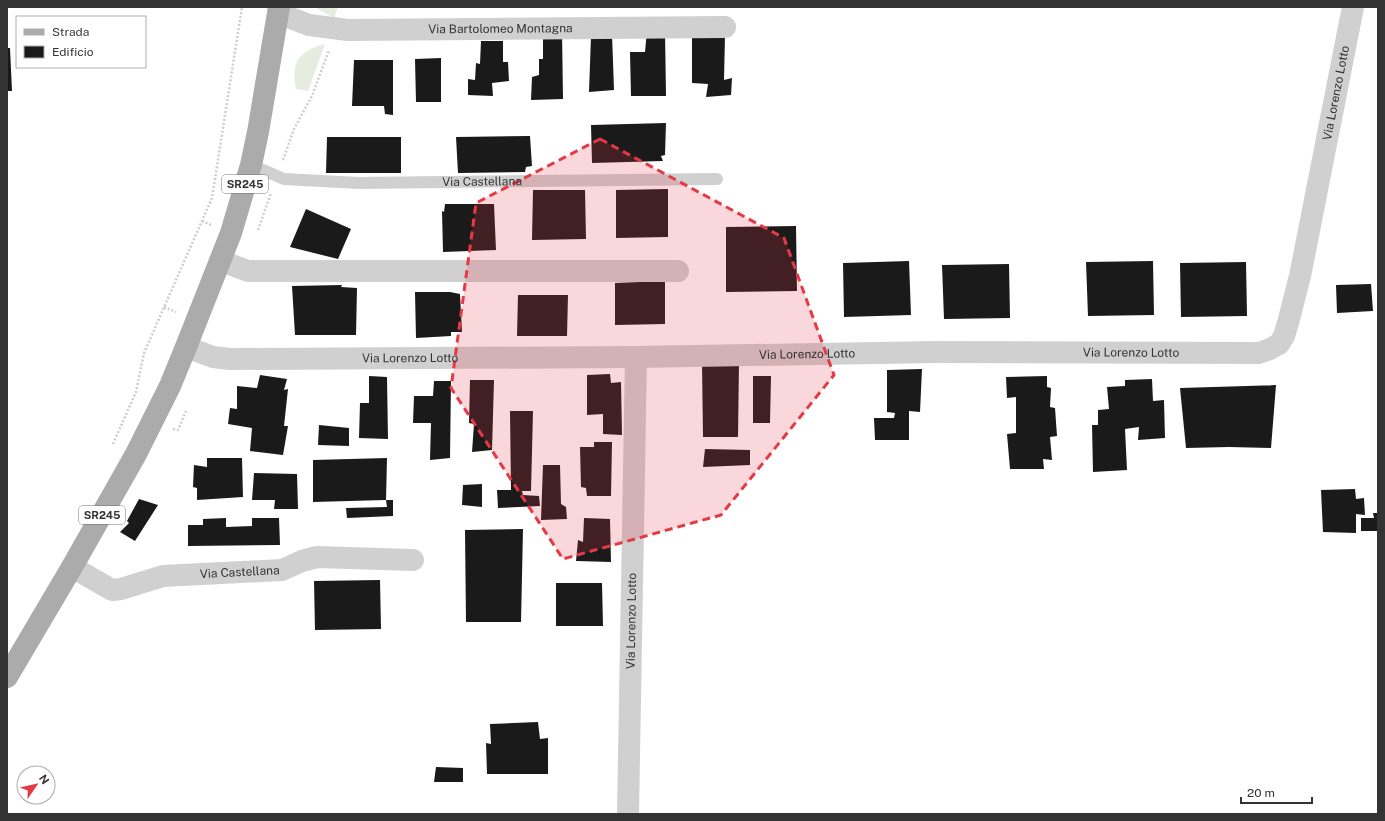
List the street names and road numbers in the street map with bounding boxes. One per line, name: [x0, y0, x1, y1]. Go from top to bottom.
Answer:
street label: Via Bartolomeo Montagna: [428, 21, 573, 36]
street label: Via Lorenzo Lotto: [1320, 44, 1352, 142]
street label: Via Castellana: [442, 174, 522, 189]
road number: SR245: [222, 175, 268, 193]
street label: Via Lorenzo Lotto: [1083, 345, 1179, 360]
street label: Via Lorenzo Lotto: [759, 346, 856, 362]
street label: Via Lorenzo Lotto: [362, 351, 459, 365]
road number: SR245: [79, 506, 125, 524]
street label: Via Castellana: [199, 563, 280, 581]
street label: Via Lorenzo Lotto: [624, 572, 639, 669]

